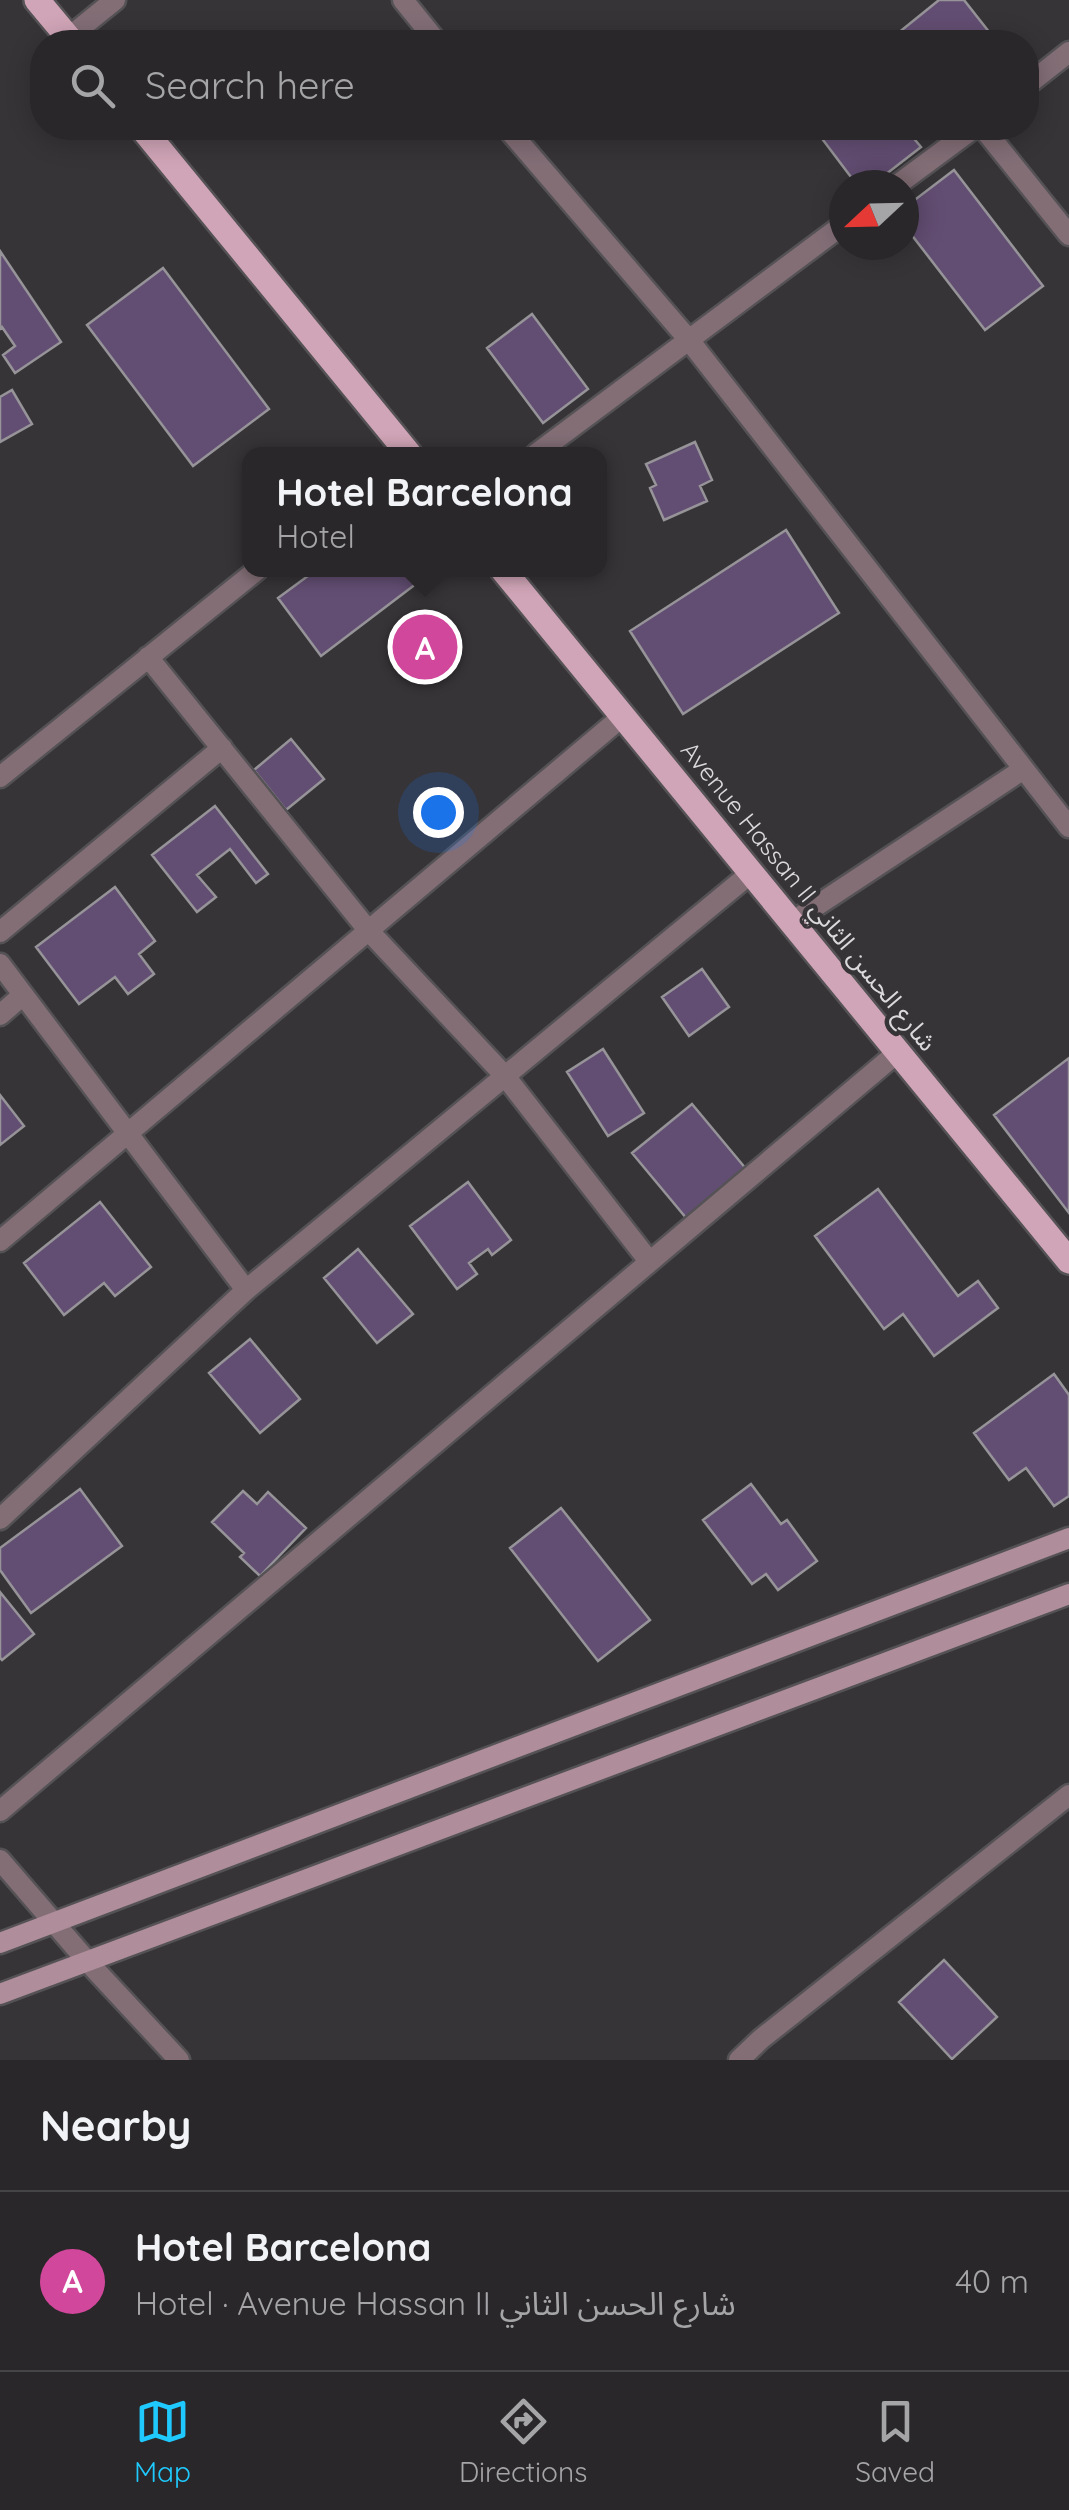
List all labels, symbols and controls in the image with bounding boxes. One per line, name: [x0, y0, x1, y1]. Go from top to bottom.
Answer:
search box: [30, 30, 1039, 140]
icon: search: [65, 58, 120, 113]
text: Search here: [145, 61, 355, 109]
north arrow: [829, 170, 919, 260]
popup: [242, 447, 607, 577]
text: Hotel Barcelona: [276, 468, 573, 516]
text: Hotel: [276, 516, 355, 556]
pin: A: [392, 610, 458, 684]
street label: Avenue Hassan II شارع الحسن الثاني: [671, 735, 944, 1060]
your location: [413, 787, 464, 838]
text: Nearby: [40, 2099, 191, 2152]
text: Hotel Barcelona: [135, 2223, 431, 2271]
text: A: [62, 2261, 83, 2301]
text: 40 m: [955, 2261, 1029, 2301]
text: Hotel · Avenue Hassan II شارع الحسن الثاني: [135, 2283, 736, 2323]
tab: Map: [134, 2394, 191, 2489]
tab: Directions: [459, 2394, 587, 2489]
tab: Saved: [855, 2394, 935, 2489]

